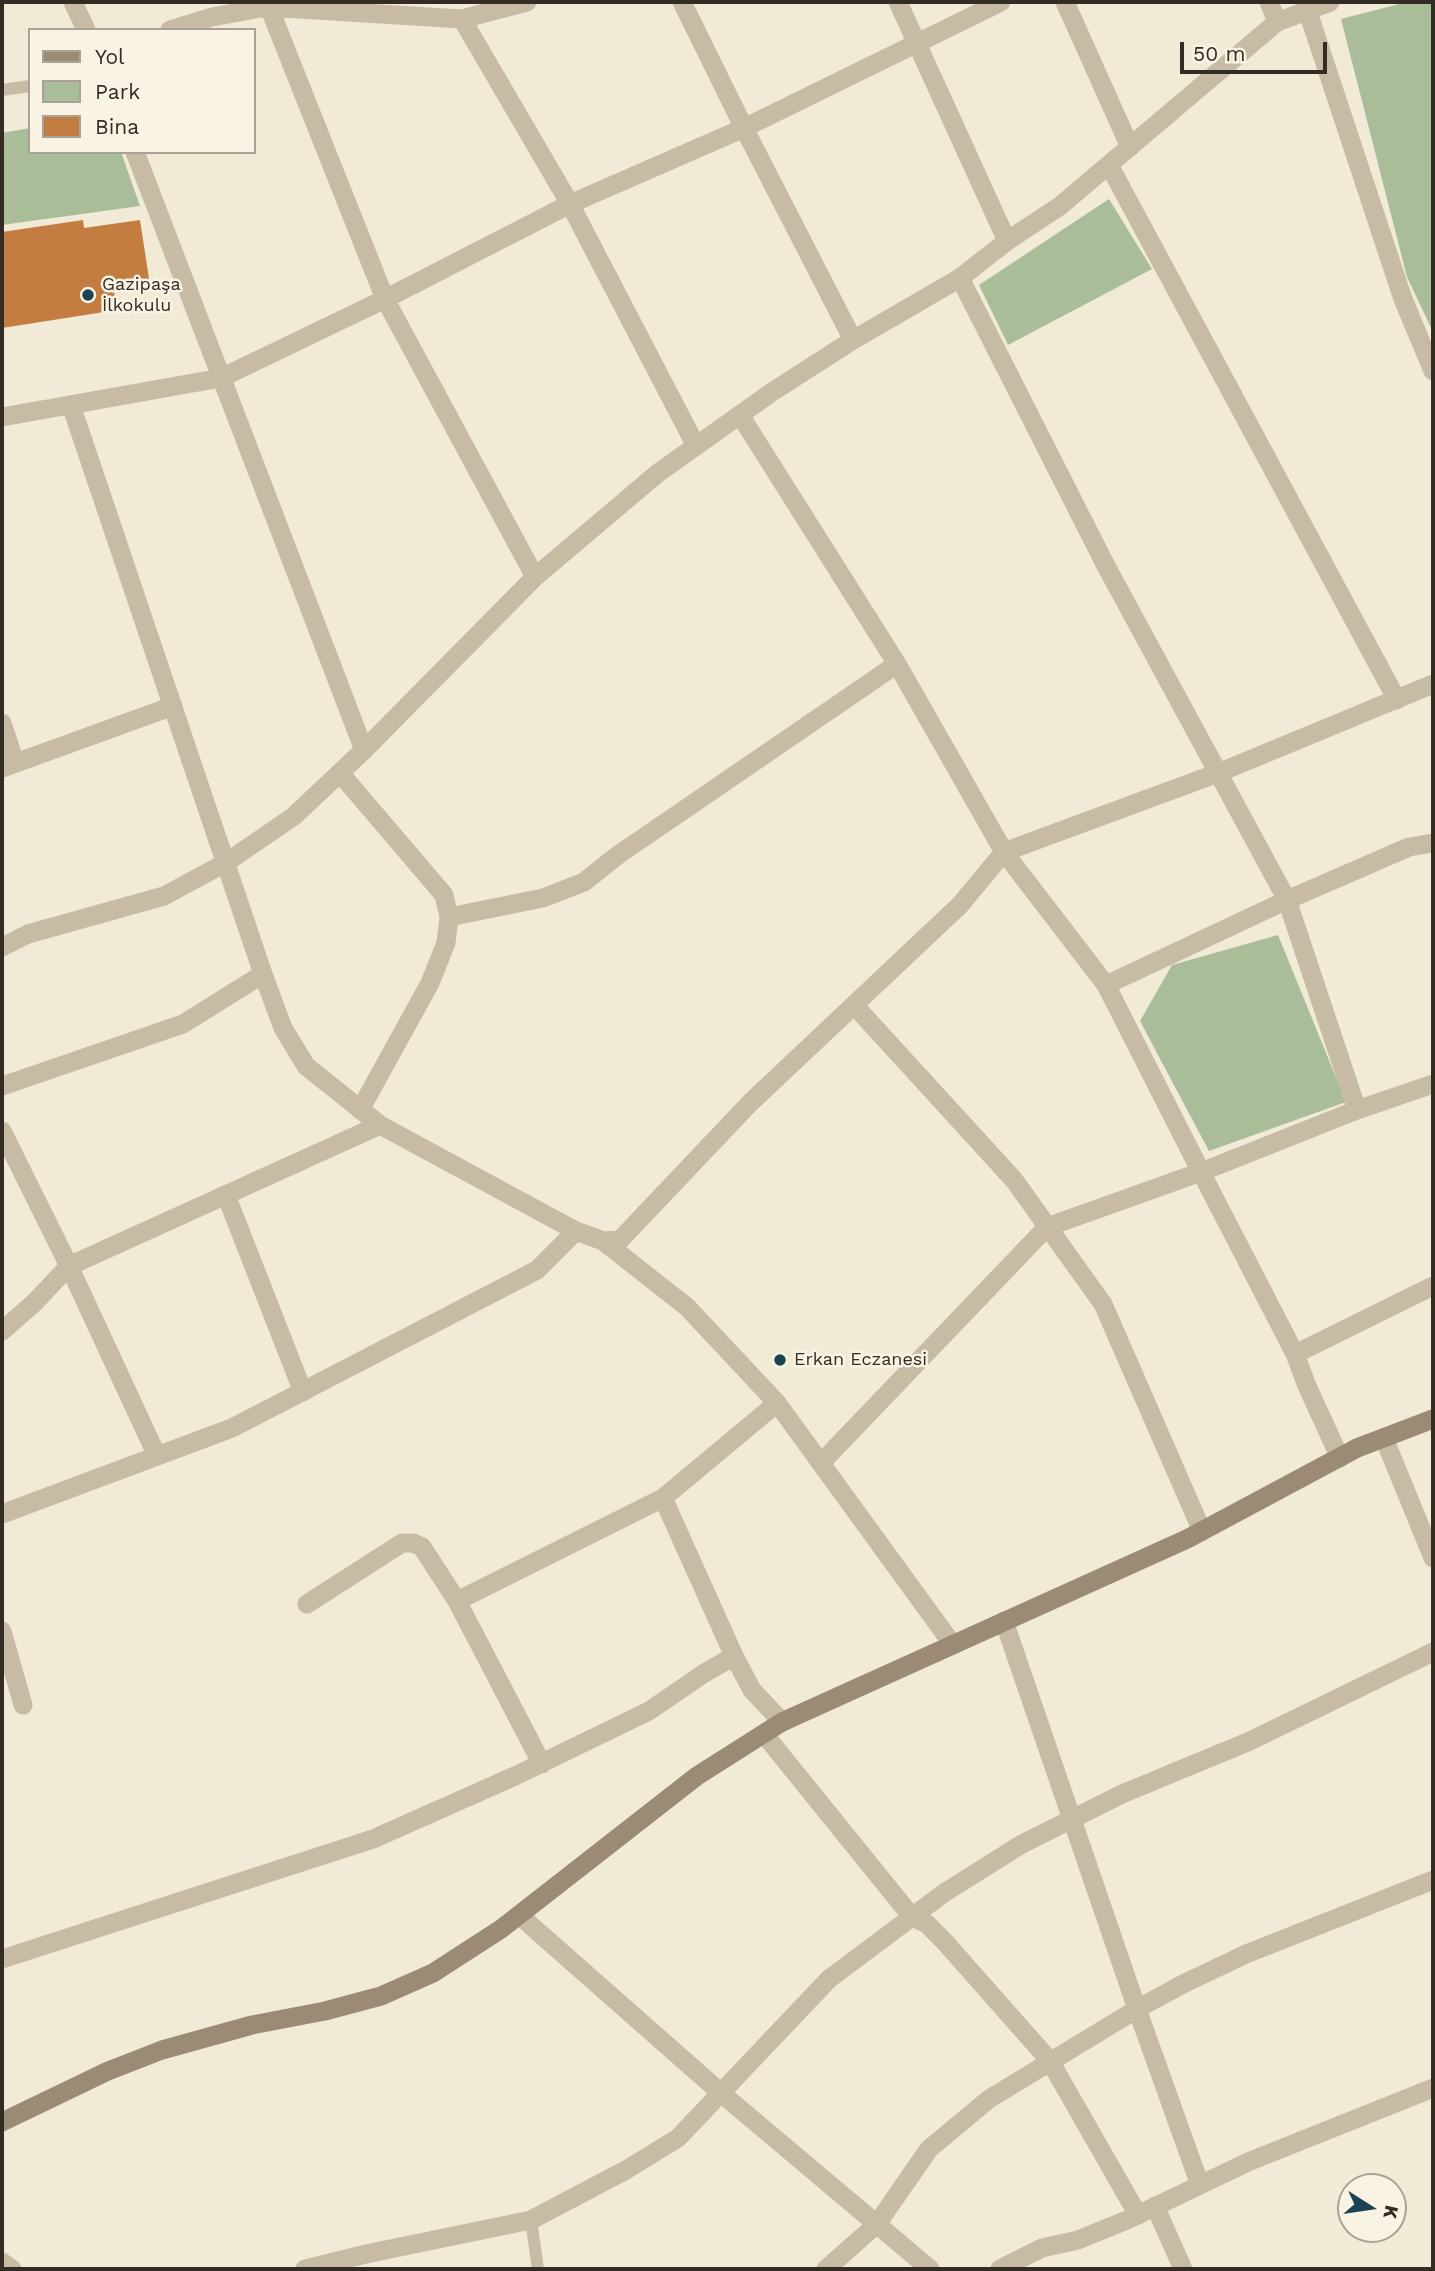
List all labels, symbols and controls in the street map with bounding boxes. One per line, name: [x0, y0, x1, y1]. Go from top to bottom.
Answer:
legend: [28, 28, 256, 154]
scale bar: [1183, 28, 1330, 72]
text: 50 m: [1193, 41, 1245, 66]
text: Yol: [95, 44, 125, 69]
text: Park: [95, 79, 140, 104]
text: Bina: [95, 114, 139, 139]
place label: Gazipaşa İlkokulu: [102, 274, 181, 316]
marker: Gazipaşa İlkokulu: [80, 287, 96, 303]
place label: Erkan Eczanesi: [794, 1349, 927, 1371]
marker: Erkan Eczanesi: [772, 1352, 788, 1368]
north arrow: [1337, 2173, 1407, 2243]
text: K: [1378, 2203, 1404, 2221]

